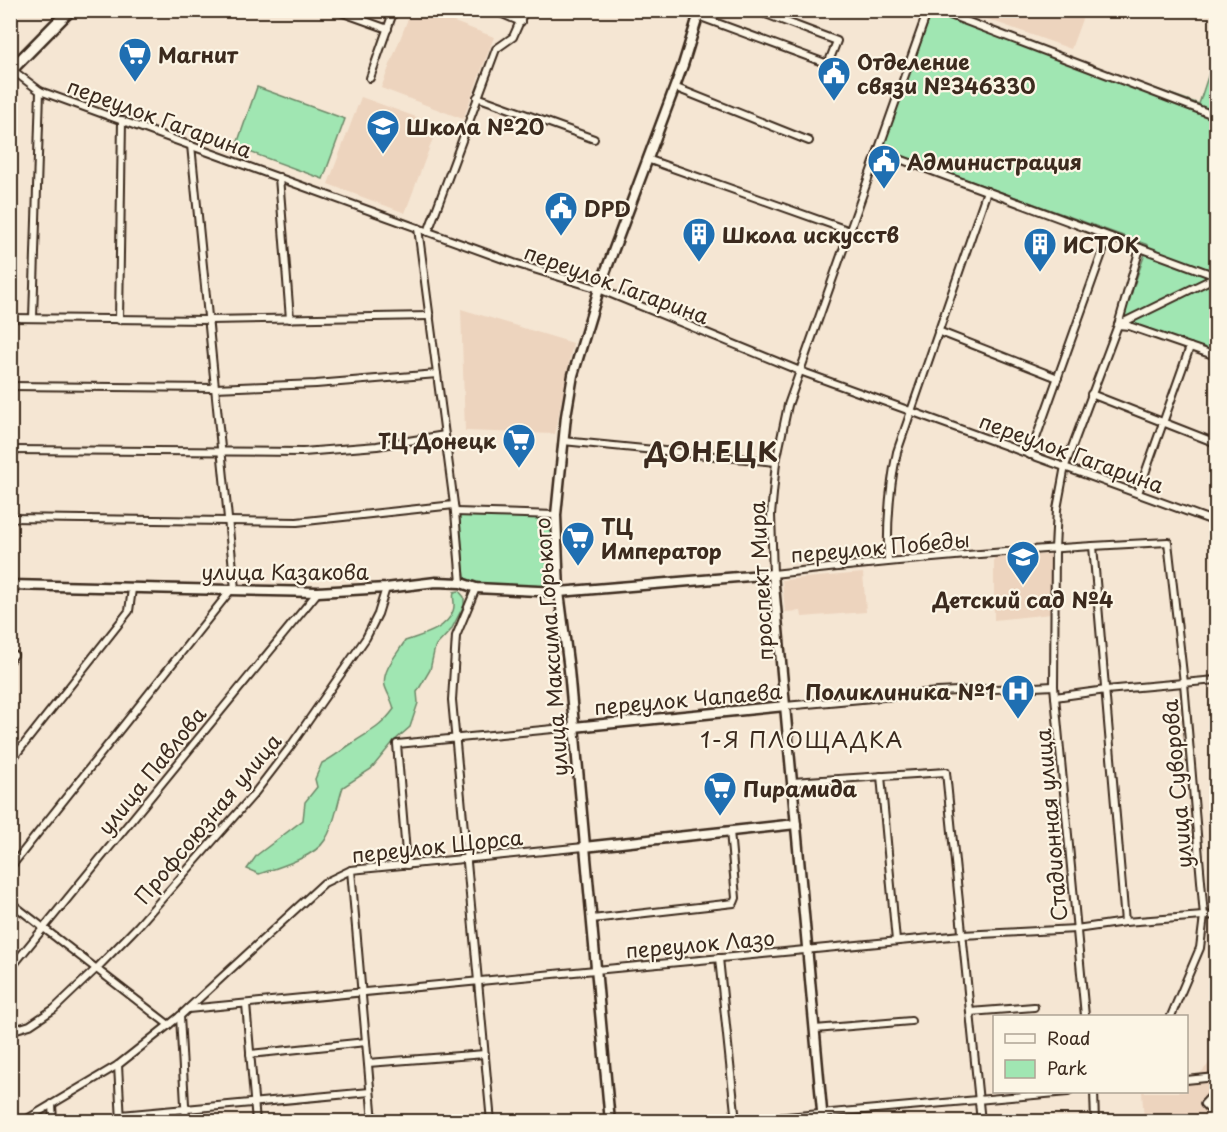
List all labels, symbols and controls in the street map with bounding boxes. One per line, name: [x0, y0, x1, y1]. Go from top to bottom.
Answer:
supermarket icon: Магнит: [117, 36, 153, 83]
place label: Магнит: [158, 38, 239, 70]
place label: Отделение связи №346330: [857, 45, 1035, 101]
public building icon: Отделение связи №346330: [816, 55, 852, 102]
street label: переулок Гагарина: [63, 69, 258, 166]
school or university icon: Школа №20: [365, 108, 401, 155]
place label: Школа №20: [406, 110, 544, 142]
public building icon: Администрация: [866, 143, 902, 190]
place label: Администрация: [907, 145, 1082, 177]
public building icon: DPD: [543, 190, 579, 237]
place label: DPD: [584, 192, 631, 224]
building icon: Школа искусств: [681, 216, 717, 263]
place label: Школа искусств: [722, 218, 899, 250]
building icon: ИСТОК: [1022, 226, 1058, 273]
place label: ИСТОК: [1063, 228, 1139, 260]
street label: переулок Гагарина: [520, 235, 715, 332]
street label: переулок Гагарина: [975, 404, 1170, 501]
supermarket icon: ТЦ Донецк: [501, 422, 537, 469]
place label: ТЦ Донецк: [378, 424, 497, 456]
district label: ДОНЕЦК: [644, 430, 779, 471]
street label: проспект Мира: [740, 500, 780, 662]
place label: ТЦ Император: [601, 510, 722, 566]
street label: улица Максима Горького: [525, 517, 575, 777]
supermarket icon: ТЦ Император: [560, 520, 596, 567]
street label: переулок Победы: [789, 522, 971, 570]
school or university icon: Детский сад №4: [1005, 539, 1041, 586]
street label: улица Казакова: [201, 555, 369, 587]
place label: Детский сад №4: [932, 583, 1113, 615]
hospital icon: Поликлиника №1: [1000, 673, 1036, 720]
street label: переулок Чапаева: [593, 674, 783, 722]
place label: Поликлиника №1: [805, 675, 995, 707]
street label: улица Суворова: [1153, 698, 1199, 870]
street label: улица Павлова: [89, 699, 213, 841]
district label: 1-Я ПЛОЩАДКА: [700, 722, 904, 755]
street label: Профсоюзная улица: [126, 725, 289, 910]
street label: Стадионная улица: [1026, 727, 1074, 923]
supermarket icon: Пирамида: [702, 770, 738, 817]
place label: Пирамида: [743, 772, 858, 804]
street label: переулок Щорса: [350, 820, 524, 870]
street label: переулок Лазо: [624, 921, 776, 965]
legend: [993, 1015, 1188, 1093]
text: Road: [1047, 1024, 1091, 1051]
text: Park: [1047, 1054, 1087, 1081]

